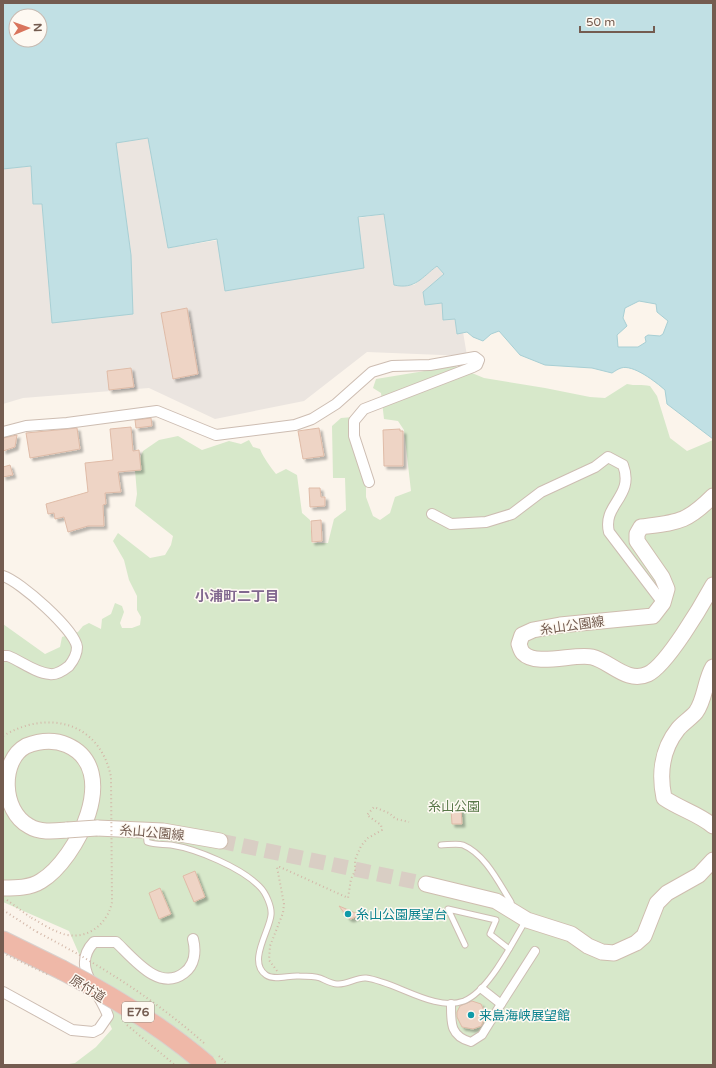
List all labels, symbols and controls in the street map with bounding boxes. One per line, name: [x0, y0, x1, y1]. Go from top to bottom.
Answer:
north arrow: [8, 8, 48, 48]
scale bar: [580, 8, 654, 34]
text: 50 m: [586, 15, 615, 29]
text: N: [31, 23, 44, 32]
district label: 小浦町二丁目: [195, 588, 279, 605]
street label: 糸山公園線: [539, 614, 605, 638]
park label: 糸山公園: [428, 799, 480, 815]
street label: 糸山公園線: [119, 822, 185, 844]
place label: 糸山公園展望台: [356, 907, 447, 923]
marker: 糸山公園展望台: [343, 909, 353, 919]
street label: 原付道: [67, 972, 108, 1006]
road number: E76: [122, 1002, 154, 1022]
place label: 来島海峡展望館: [479, 1008, 570, 1024]
marker: 来島海峡展望館: [466, 1010, 476, 1020]

